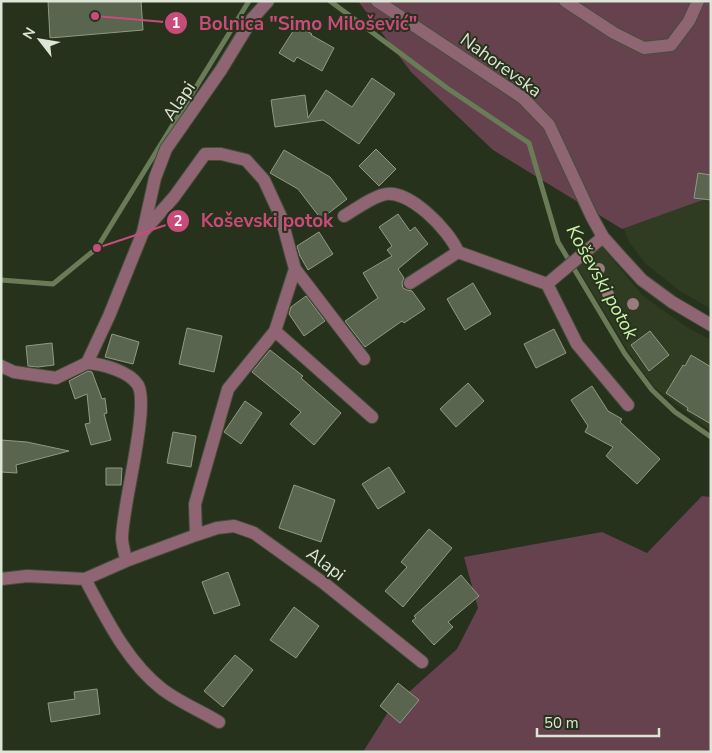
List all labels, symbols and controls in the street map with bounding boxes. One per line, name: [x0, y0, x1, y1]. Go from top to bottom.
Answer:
callout: Bolnica "Simo Milošević": [164, 6, 427, 40]
text: Bolnica "Simo Milošević": [199, 11, 417, 37]
text: 1: [171, 13, 181, 33]
north arrow: [15, 15, 65, 65]
text: N: [18, 24, 40, 43]
street label: Nahorevska: [455, 27, 547, 103]
street label: Alapi: [157, 77, 201, 125]
callout: Koševski potok: [166, 204, 343, 238]
text: Koševski potok: [201, 208, 334, 234]
text: 2: [173, 211, 183, 231]
water label: Koševski potok: [560, 220, 644, 344]
street label: Alapi: [302, 542, 350, 586]
scale bar: [537, 706, 660, 738]
text: 50 m: [544, 713, 579, 733]

